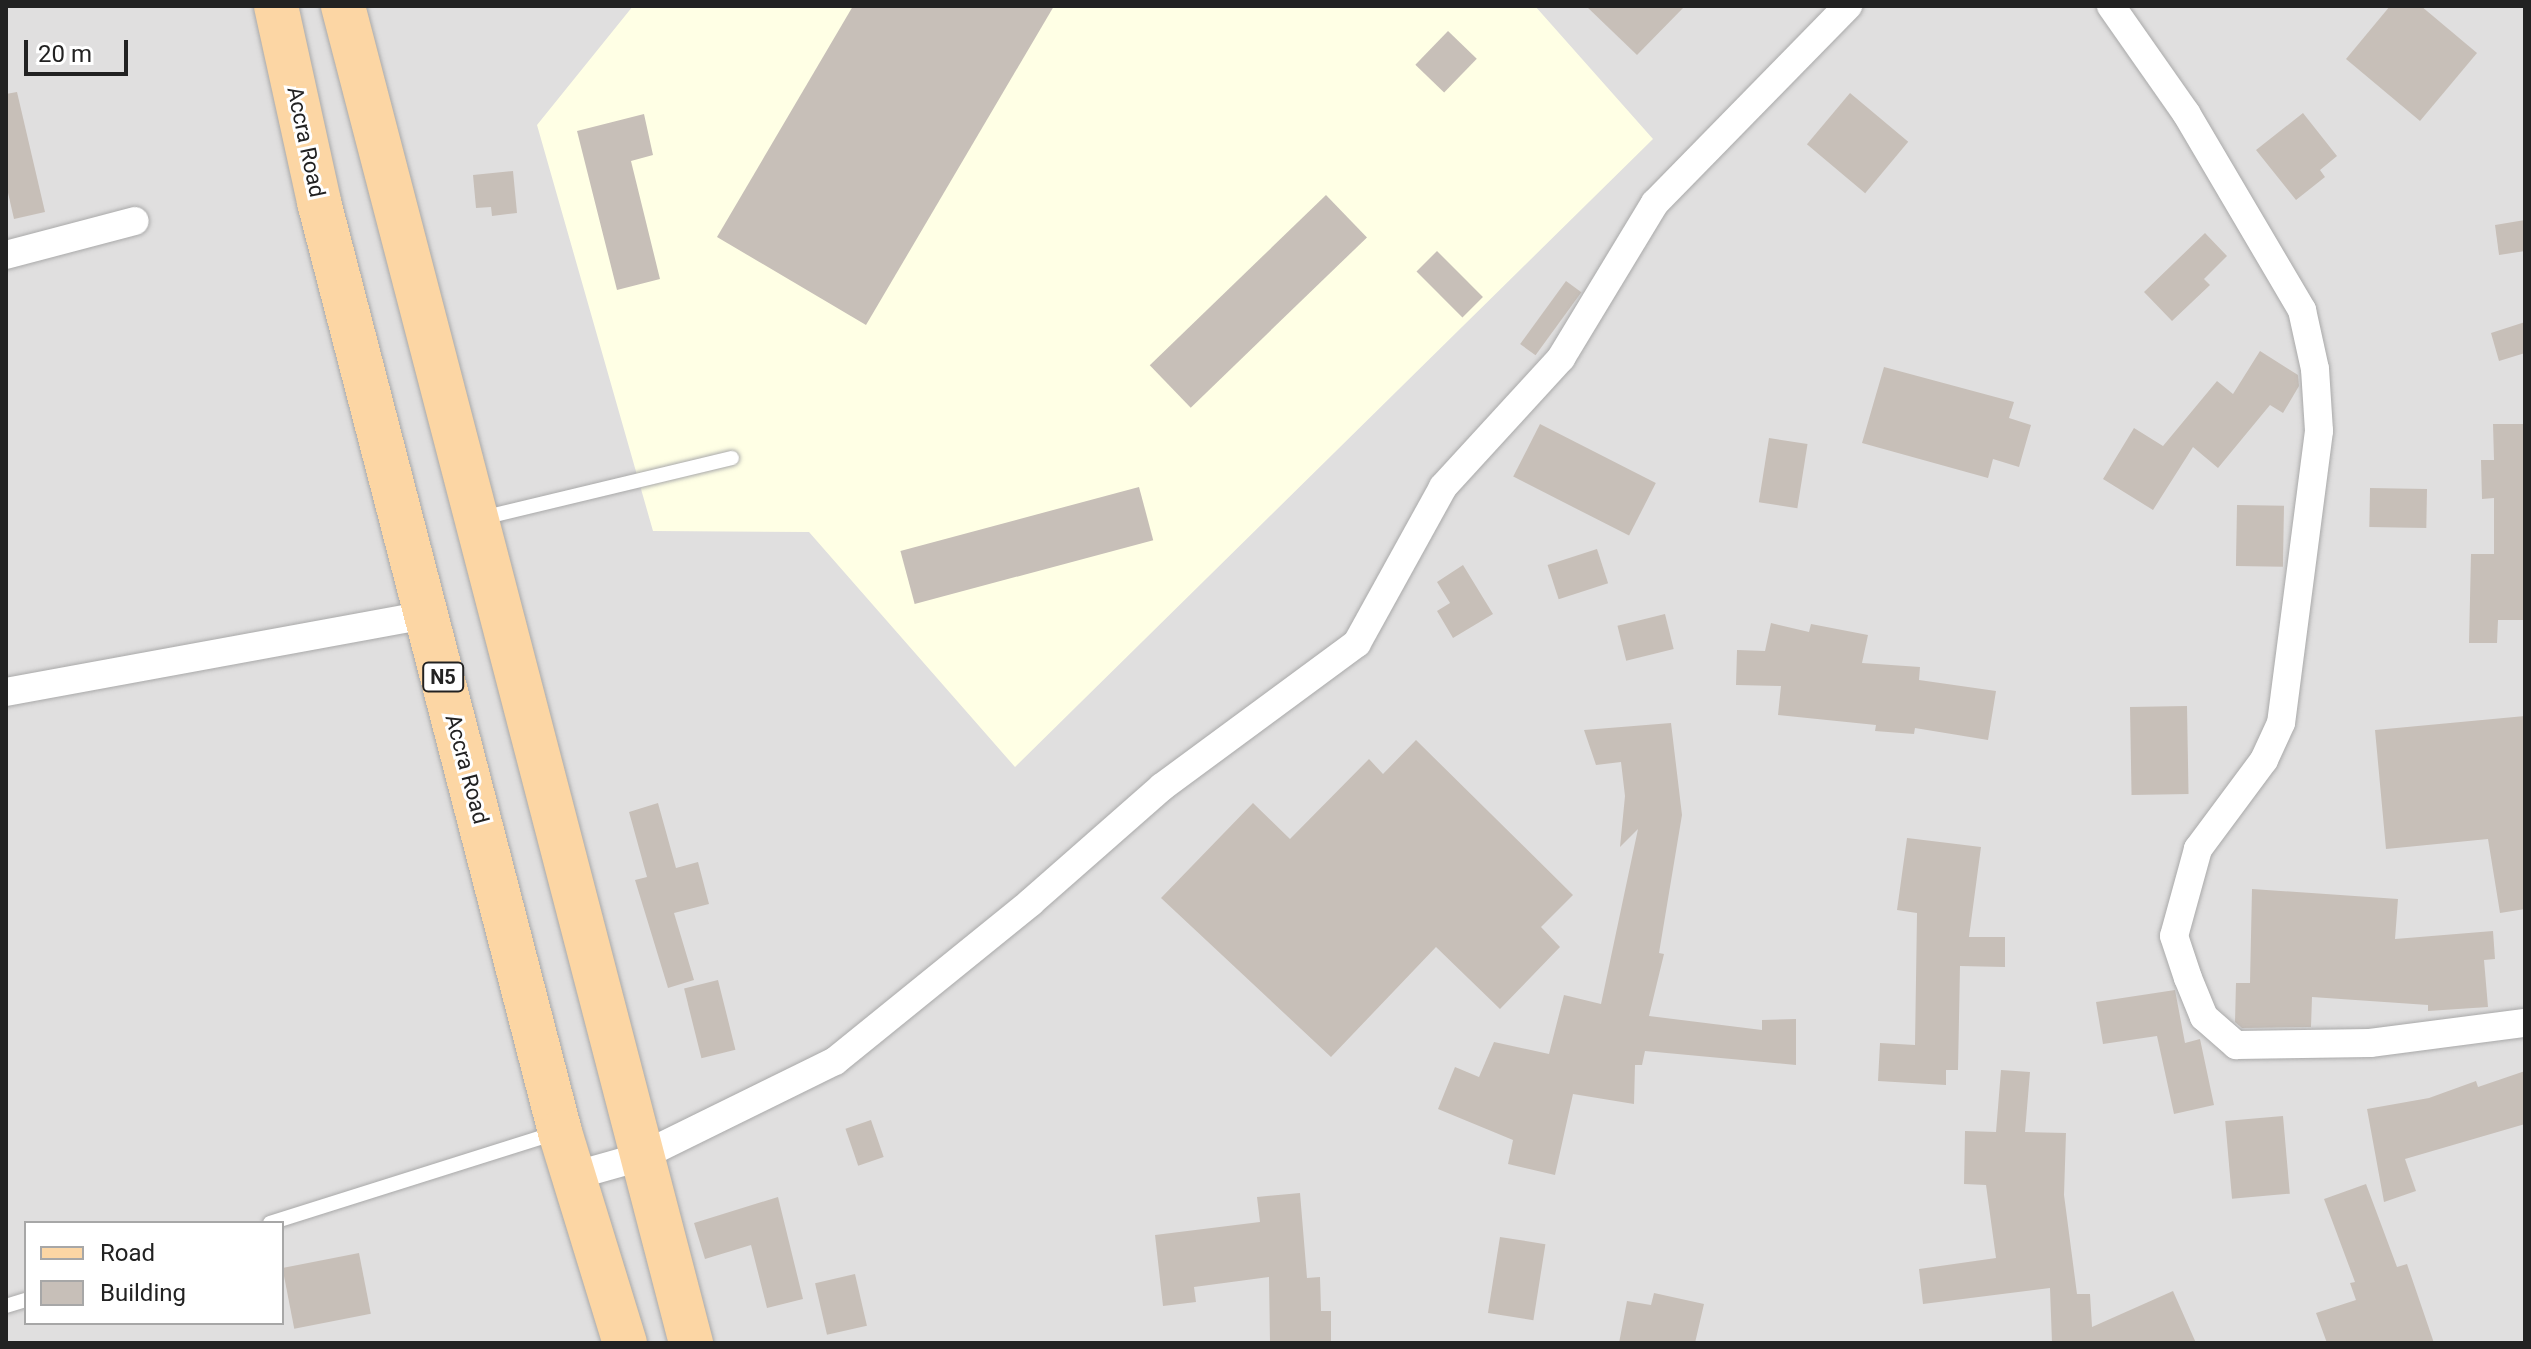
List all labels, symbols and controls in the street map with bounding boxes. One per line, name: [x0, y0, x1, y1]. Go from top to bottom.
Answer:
scale bar: [28, 24, 132, 74]
text: 20 m: [38, 40, 92, 68]
street label: Accra Road: [281, 84, 331, 200]
road number: N5: [421, 661, 465, 693]
street label: Accra Road: [440, 711, 494, 827]
legend: [24, 1221, 284, 1325]
text: Road: [100, 1239, 155, 1267]
text: Building: [100, 1279, 186, 1307]

